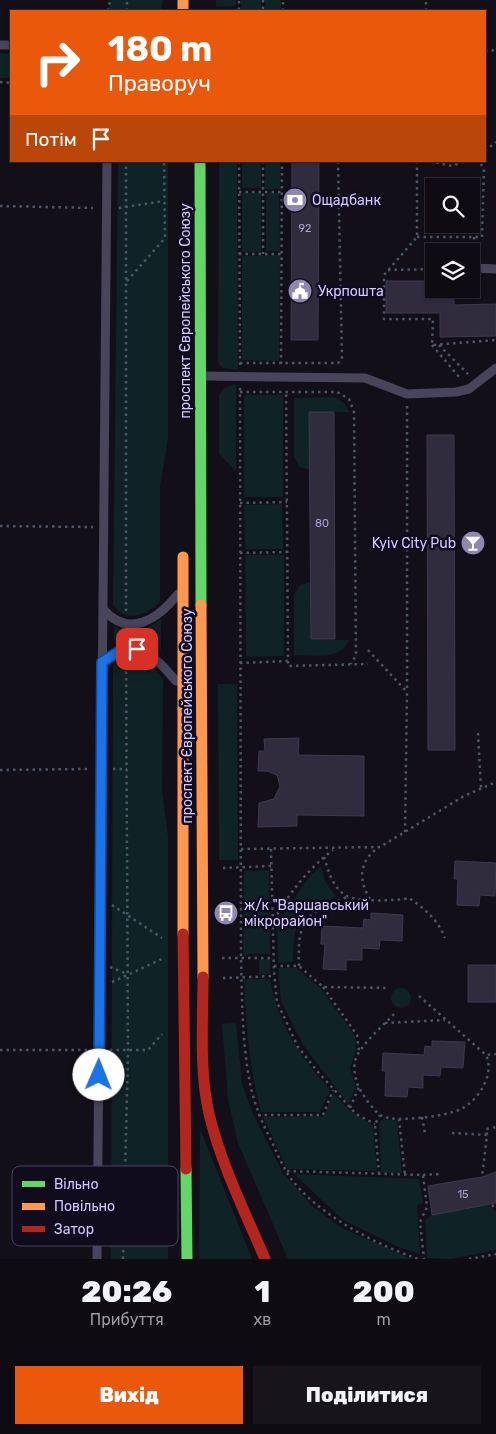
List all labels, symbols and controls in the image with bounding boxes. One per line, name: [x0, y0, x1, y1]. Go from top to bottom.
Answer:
text: 180 m: [108, 28, 212, 70]
icon: right: [25, 30, 90, 95]
text: Праворуч: [108, 70, 211, 97]
icon: arrive: [87, 125, 115, 153]
text: Потім: [25, 128, 77, 151]
map controls: [425, 178, 480, 298]
button: search: [425, 178, 480, 233]
bank icon: Ощадбанк: [282, 187, 308, 213]
place label: Ощадбанк: [312, 192, 381, 209]
street label: проспект Європейського Союзу: [177, 203, 194, 419]
house number: 92: [299, 222, 311, 235]
button: layers: [425, 243, 480, 298]
public building icon: Укрпошта: [287, 278, 313, 304]
place label: Укрпошта: [318, 283, 384, 300]
house number: 80: [315, 517, 329, 530]
bar icon: Kyiv City Pub: [460, 530, 486, 556]
place label: Kyiv City Pub: [372, 535, 456, 552]
street label: проспект Європейського Союзу: [179, 608, 196, 824]
pin: [116, 628, 158, 670]
icon: arrive: [123, 635, 151, 663]
place label: ж/к "Варшавський мікрорайон": [244, 897, 369, 930]
bus stop icon: ж/к "Варшавський мікрорайон": [213, 900, 239, 926]
position arrow: [72, 1048, 124, 1100]
legend: [12, 1166, 178, 1246]
text: Вільно: [54, 1176, 98, 1193]
house number: 15: [457, 1188, 469, 1201]
text: Повільно: [54, 1198, 115, 1215]
text: Затор: [54, 1221, 94, 1238]
text: 20:26: [81, 1274, 172, 1310]
text: 1: [254, 1274, 270, 1310]
text: 200: [352, 1274, 415, 1310]
text: Прибуття: [90, 1310, 164, 1329]
text: хв: [254, 1310, 271, 1329]
text: m: [376, 1310, 391, 1329]
button: Вихід: [15, 1366, 243, 1424]
button: Поділитися: [253, 1366, 481, 1424]

